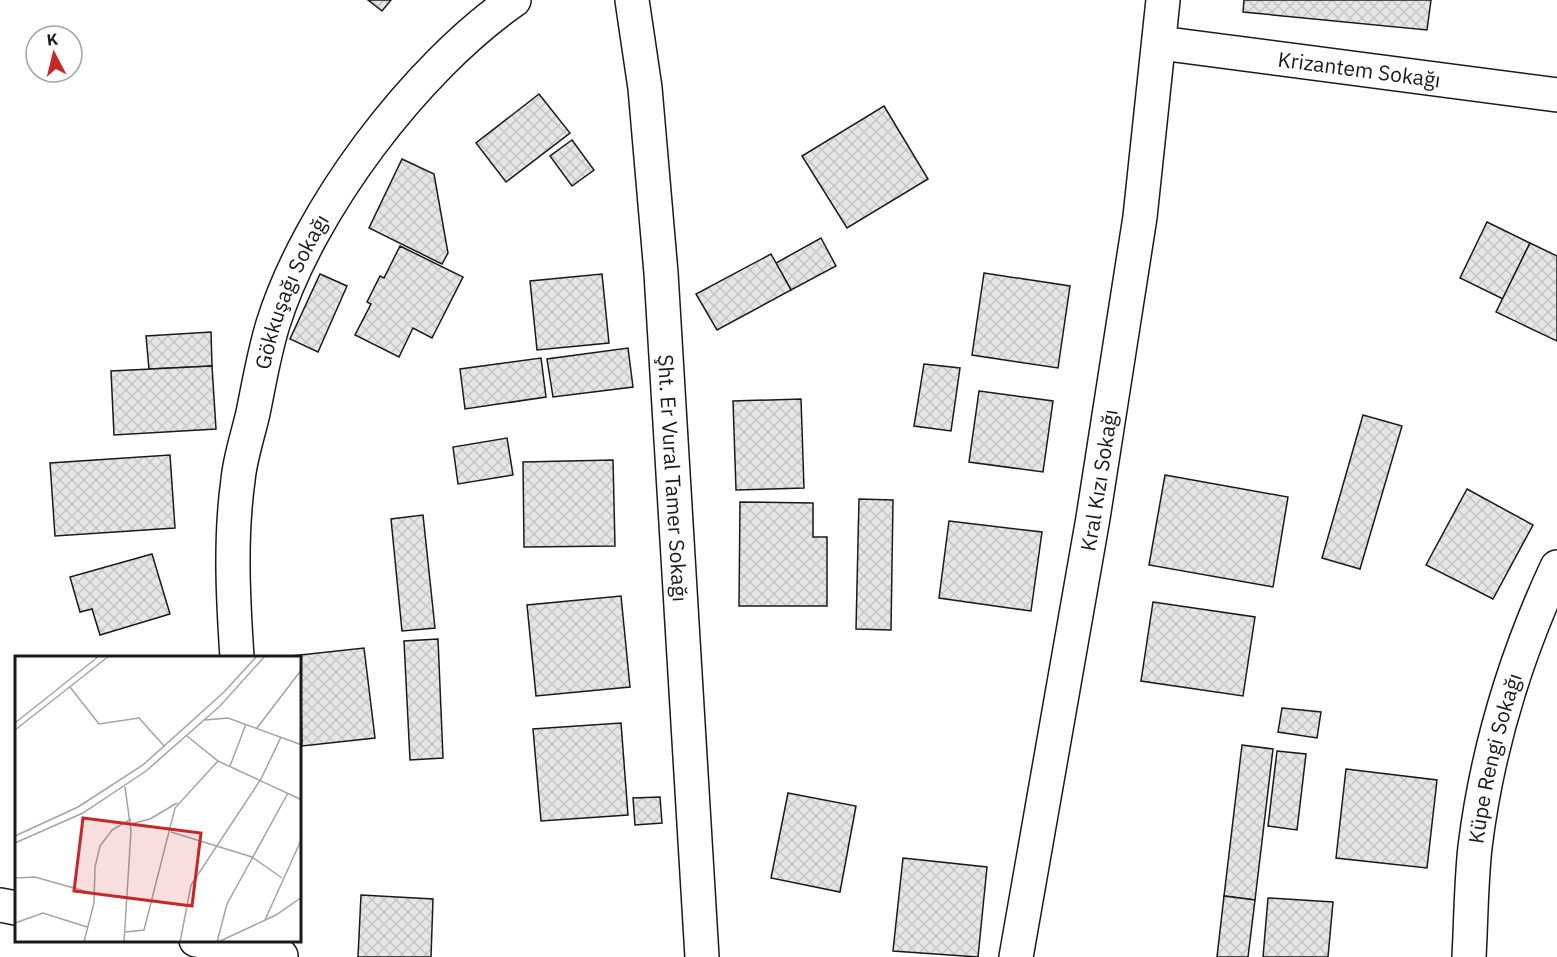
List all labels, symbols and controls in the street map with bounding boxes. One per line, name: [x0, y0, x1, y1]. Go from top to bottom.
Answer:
north arrow: [24, 24, 84, 84]
text: K: [45, 29, 59, 50]
street label: Krizantem Sokağı: [1276, 45, 1442, 94]
street label: Gökkuşağı Sokağı: [248, 209, 335, 372]
street label: Şht. Er Vural Tamer Sokağı: [652, 353, 695, 603]
street label: Kral Kızı Sokağı: [1073, 407, 1124, 553]
inset map: [15, 656, 302, 942]
street label: Küpe Rengi Sokağı: [1462, 669, 1528, 845]

